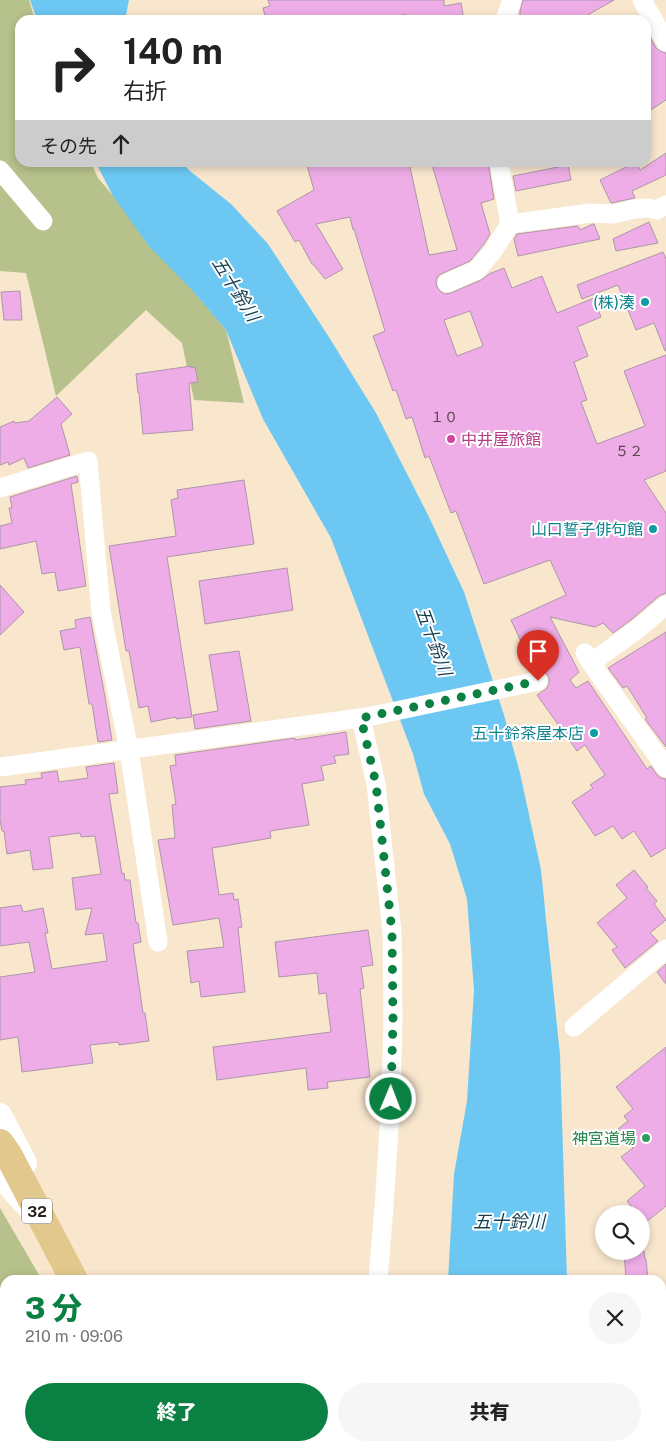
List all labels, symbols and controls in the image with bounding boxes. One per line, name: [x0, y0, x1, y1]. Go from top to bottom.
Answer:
text: 140 m: [123, 31, 223, 72]
icon: right: [40, 35, 105, 100]
text: 右折: [123, 78, 167, 104]
icon: ahead: [107, 130, 135, 158]
text: その先: [40, 135, 97, 157]
water label: 五十鈴川: [208, 253, 265, 327]
place label: (株)湊: [593, 293, 635, 312]
marker: (株)湊: [639, 296, 651, 308]
house number: １０: [430, 409, 458, 425]
place label: 中井屋旅館: [461, 430, 541, 449]
marker: 中井屋旅館: [445, 433, 457, 445]
house number: ５２: [615, 443, 643, 459]
place label: 山口誓子俳句館: [531, 520, 643, 539]
marker: 山口誓子俳句館: [647, 523, 659, 535]
water label: 五十鈴川: [412, 604, 457, 680]
pin: [517, 630, 559, 681]
icon: arrive: [524, 637, 552, 665]
place label: 五十鈴茶屋本店: [472, 724, 584, 743]
marker: 五十鈴茶屋本店: [588, 727, 600, 739]
position arrow: [364, 1072, 416, 1124]
place label: 神宮道場: [572, 1129, 636, 1148]
marker: 神宮道場: [640, 1132, 652, 1144]
road number: 32: [22, 1198, 52, 1224]
map controls: [595, 1205, 650, 1260]
button: search: [595, 1205, 650, 1260]
water label: 五十鈴川: [473, 1211, 547, 1232]
text: 3 分: [25, 1290, 82, 1326]
button: close: [589, 1292, 641, 1344]
text: 210 m · 09:06: [25, 1327, 123, 1346]
button: 終了: [25, 1383, 328, 1441]
button: 共有: [338, 1383, 641, 1441]

